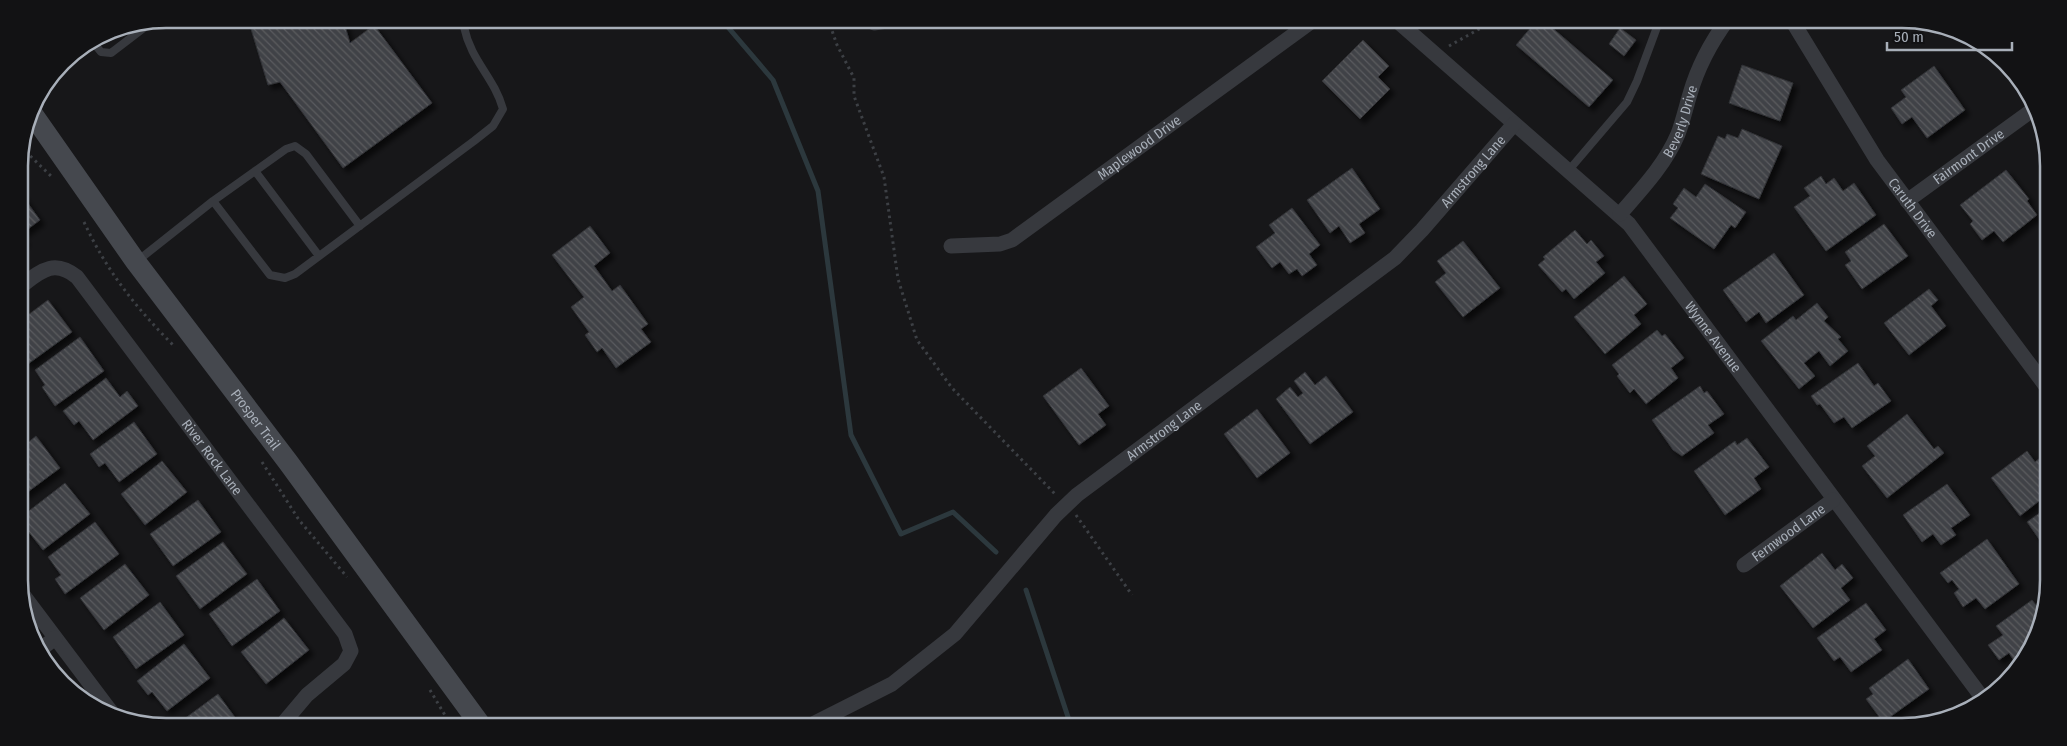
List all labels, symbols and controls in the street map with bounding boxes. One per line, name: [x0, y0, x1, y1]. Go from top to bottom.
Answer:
scale bar: [1887, 20, 2012, 52]
text: 50 m: [1894, 28, 1924, 46]
street label: Beverly Drive: [1660, 83, 1701, 161]
street label: Maplewood Drive: [1094, 112, 1185, 184]
street label: Fairmont Drive: [1930, 125, 2008, 188]
street label: Armstrong Lane: [1437, 132, 1509, 211]
street label: Caruth Drive: [1884, 175, 1941, 242]
street label: Wynne Avenue: [1681, 299, 1745, 376]
street label: Prosper Trail: [227, 386, 284, 454]
street label: Armstrong Lane: [1123, 397, 1205, 464]
street label: River Rock Lane: [178, 416, 246, 499]
street label: Fernwood Lane: [1749, 500, 1829, 565]

